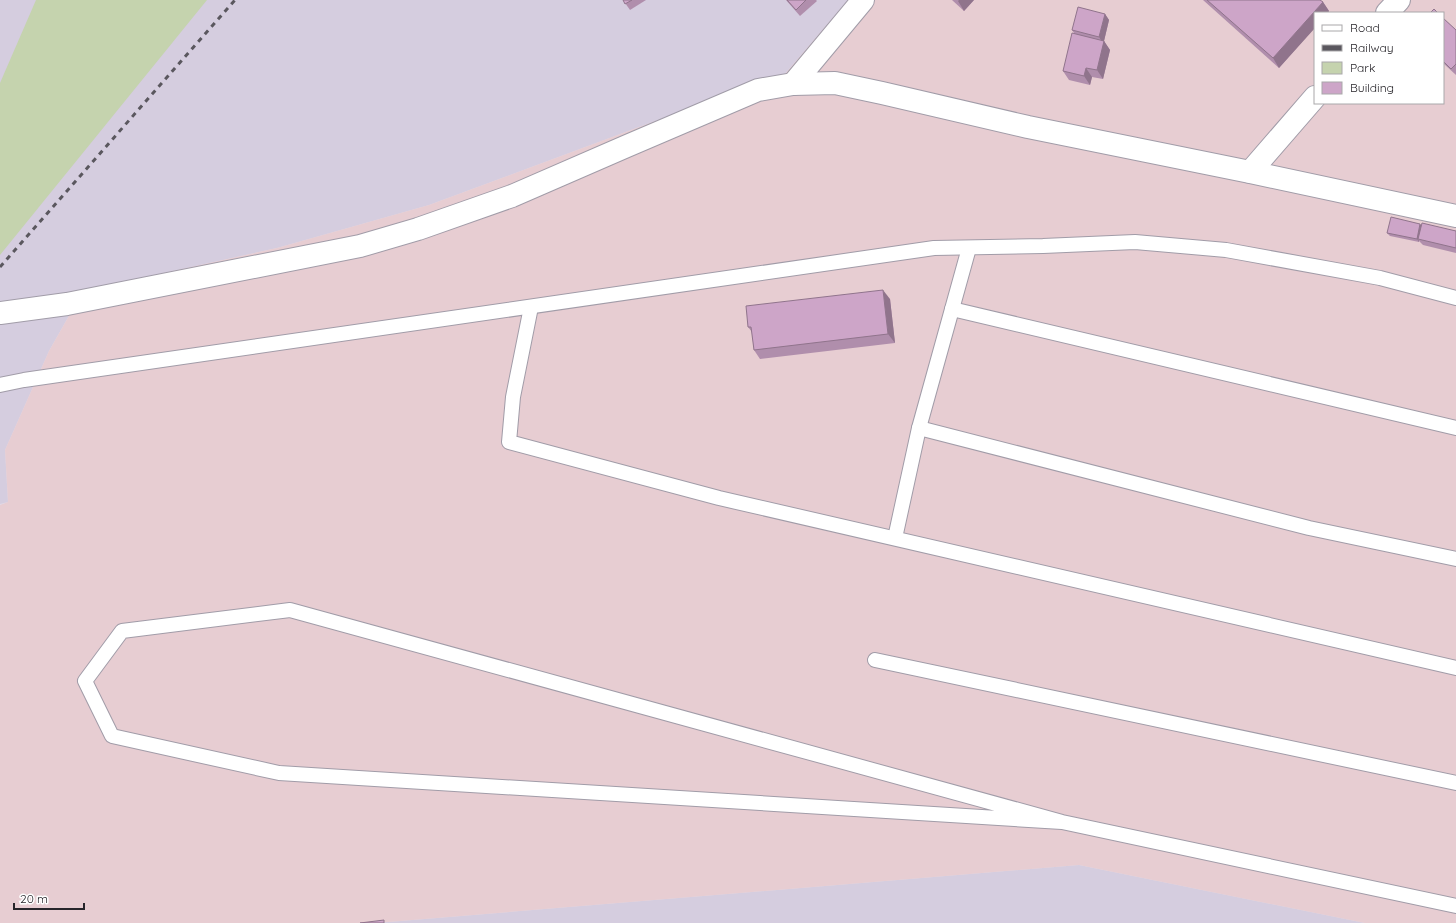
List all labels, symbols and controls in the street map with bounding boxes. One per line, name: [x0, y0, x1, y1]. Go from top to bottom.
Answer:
legend: [1314, 12, 1444, 104]
text: Road: [1350, 20, 1380, 35]
text: Railway: [1350, 40, 1394, 55]
text: Park: [1350, 60, 1375, 75]
text: Building: [1350, 80, 1394, 95]
scale bar: [14, 885, 84, 911]
text: 20 m: [20, 891, 48, 906]

